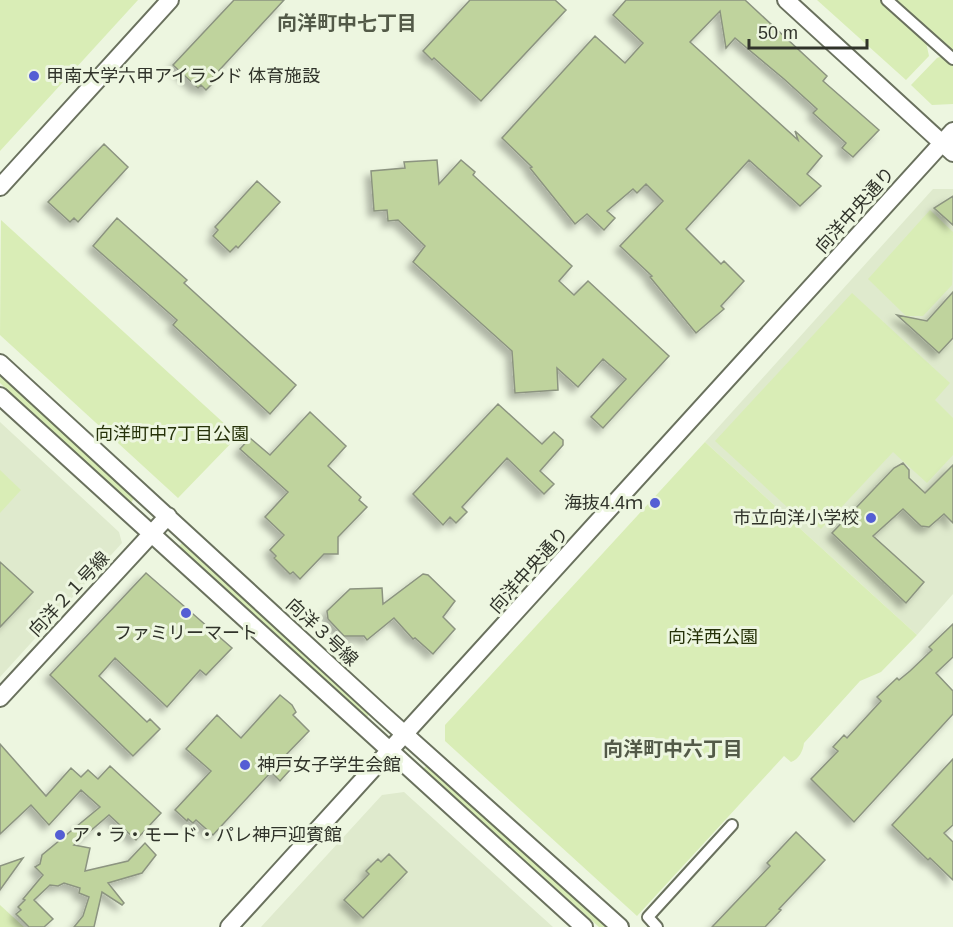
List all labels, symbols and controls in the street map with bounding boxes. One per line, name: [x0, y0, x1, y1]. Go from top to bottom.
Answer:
district label: 向洋町中七丁目: [277, 12, 417, 34]
scale bar: [749, 12, 868, 50]
text: 50 m: [758, 23, 798, 43]
place label: 甲南大学六甲アイランド 体育施設: [46, 66, 320, 86]
marker: 甲南大学六甲アイランド 体育施設: [27, 69, 41, 83]
street label: 向洋中央通り: [811, 163, 899, 257]
park label: 向洋町中7丁目公園: [95, 424, 249, 444]
place label: 海抜4.4ｍ: [564, 493, 643, 513]
marker: 海抜4.4ｍ: [648, 496, 662, 510]
place label: 市立向洋小学校: [733, 508, 859, 528]
marker: 市立向洋小学校: [864, 511, 878, 525]
street label: 向洋中央通り: [485, 523, 573, 617]
street label: 向洋２１号線: [25, 548, 113, 640]
street label: 向洋３号線: [282, 594, 362, 670]
marker: ファミリーマート: [179, 606, 193, 620]
place label: ファミリーマート: [114, 623, 258, 643]
park label: 向洋西公園: [668, 627, 758, 647]
district label: 向洋町中六丁目: [603, 738, 743, 760]
place label: 神戸女子学生会館: [257, 755, 401, 775]
marker: 神戸女子学生会館: [238, 758, 252, 772]
place label: ア・ラ・モード・パレ神戸迎賓館: [72, 825, 342, 845]
marker: ア・ラ・モード・パレ神戸迎賓館: [53, 828, 67, 842]

